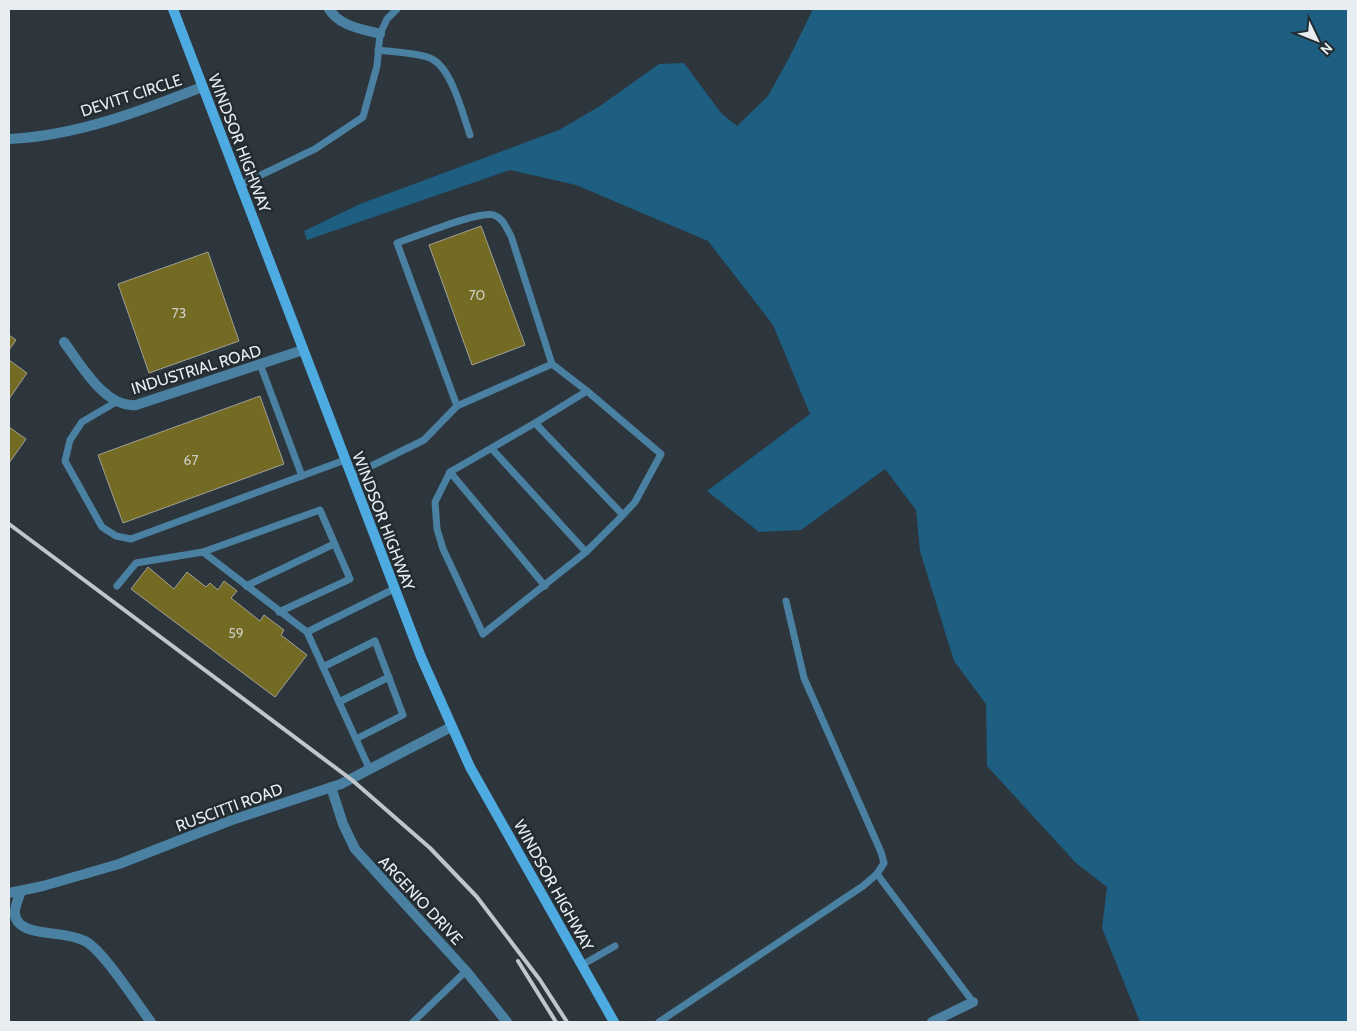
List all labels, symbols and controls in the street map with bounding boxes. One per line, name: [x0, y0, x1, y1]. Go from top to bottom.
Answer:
north arrow: [1292, 15, 1342, 65]
text: N: [1317, 39, 1336, 59]
street label: DEVITT CIRCLE: [78, 70, 184, 121]
street label: WINDSOR HIGHWAY: [204, 71, 275, 216]
house number: 70: [469, 286, 486, 304]
house number: 73: [172, 304, 186, 322]
street label: INDUSTRIAL ROAD: [129, 341, 263, 398]
street label: WINDSOR HIGHWAY: [348, 449, 419, 594]
house number: 67: [184, 451, 198, 469]
house number: 59: [228, 624, 244, 642]
street label: RUSCITTI ROAD: [173, 779, 285, 836]
street label: WINDSOR HIGHWAY: [510, 816, 598, 955]
street label: ARGENIO DRIVE: [375, 852, 467, 949]

